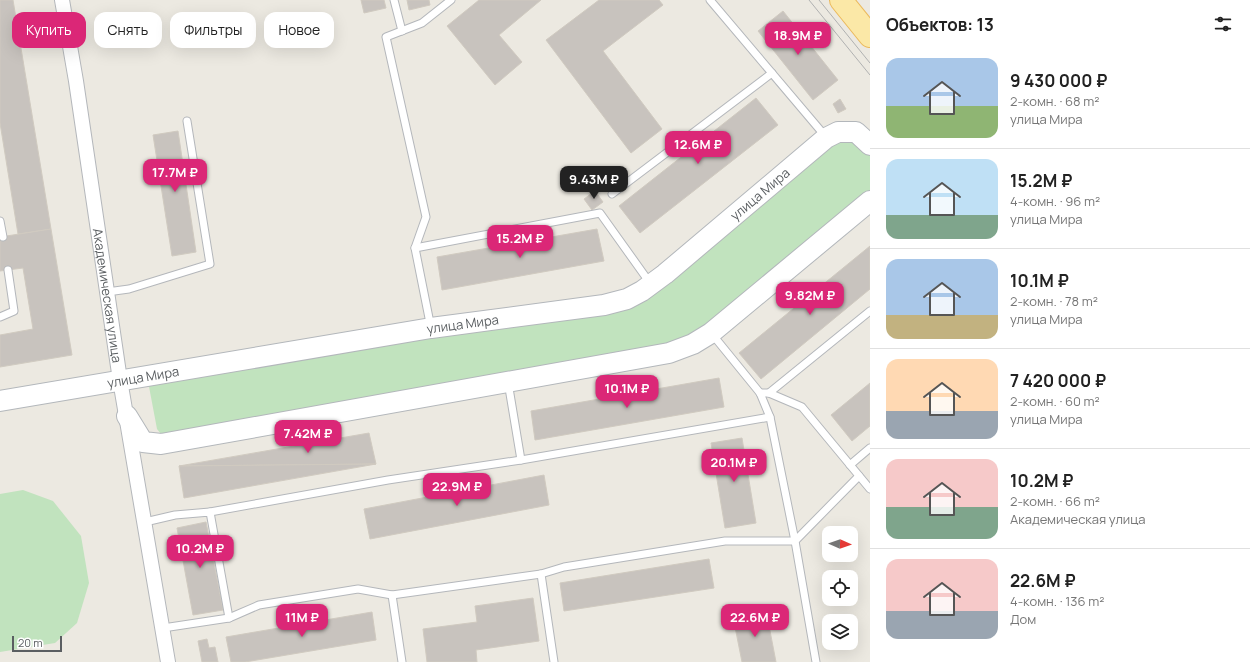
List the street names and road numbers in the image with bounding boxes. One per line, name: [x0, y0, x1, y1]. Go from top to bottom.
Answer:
street label: улица Мира: [726, 164, 793, 224]
street label: Академическая улица: [89, 227, 126, 364]
street label: улица Мира: [425, 310, 500, 338]
street label: улица Мира: [106, 362, 180, 392]

